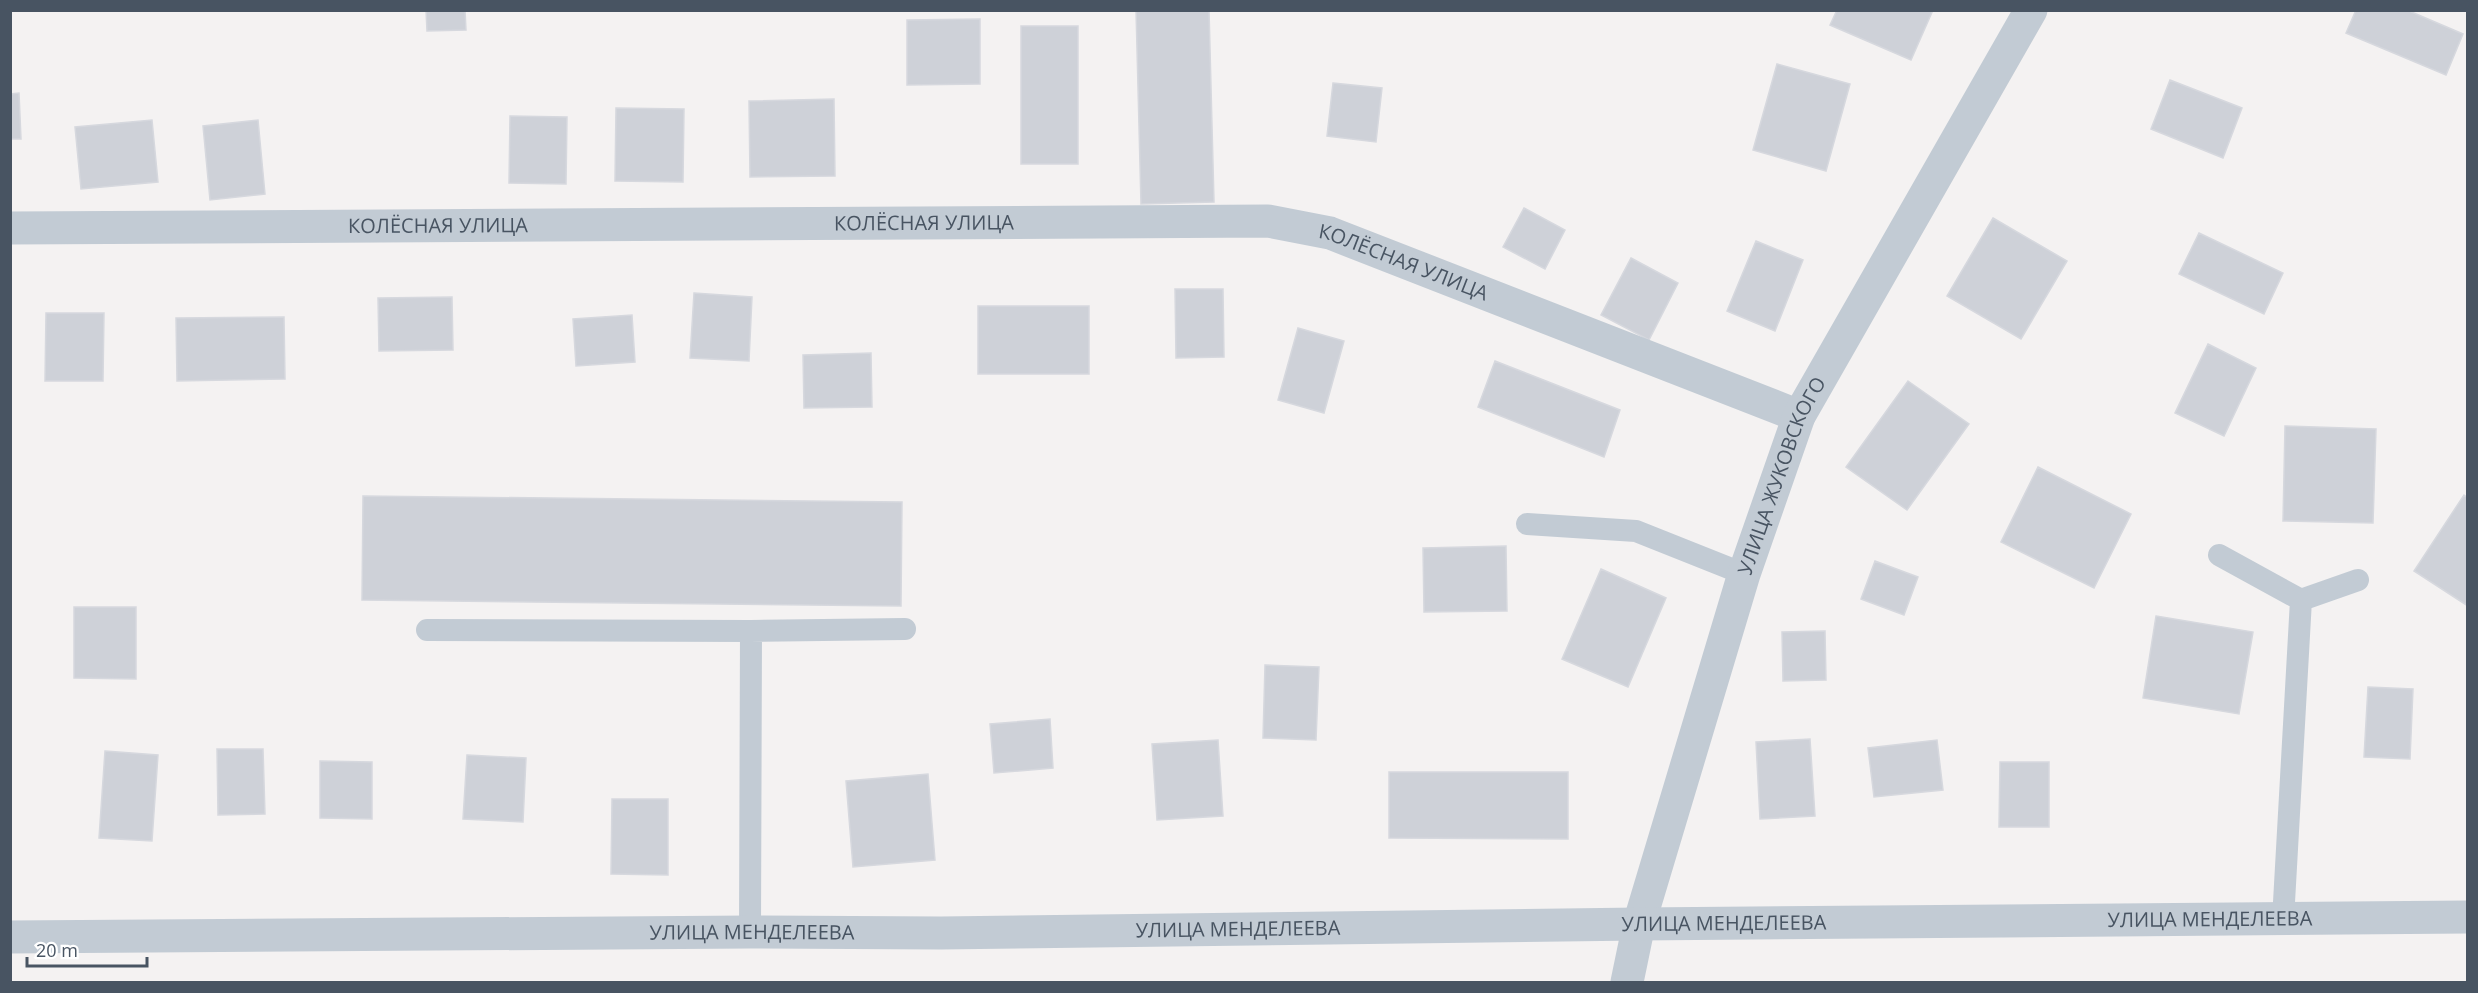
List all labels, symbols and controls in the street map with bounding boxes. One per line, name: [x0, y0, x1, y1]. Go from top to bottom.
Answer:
street label: КОЛЁСНАЯ УЛИЦА: [834, 208, 1014, 236]
street label: КОЛЁСНАЯ УЛИЦА: [348, 211, 528, 239]
street label: КОЛЁСНАЯ УЛИЦА: [1317, 217, 1493, 307]
street label: УЛИЦА ЖУКОВСКОГО: [1731, 371, 1832, 578]
street label: УЛИЦА МЕНДЕЛЕЕВА: [2107, 904, 2313, 933]
street label: УЛИЦА МЕНДЕЛЕЕВА: [1621, 908, 1827, 937]
street label: УЛИЦА МЕНДЕЛЕЕВА: [1135, 914, 1341, 943]
street label: УЛИЦА МЕНДЕЛЕЕВА: [649, 918, 855, 946]
scale bar: [27, 930, 147, 968]
text: 20 m: [36, 938, 78, 962]

